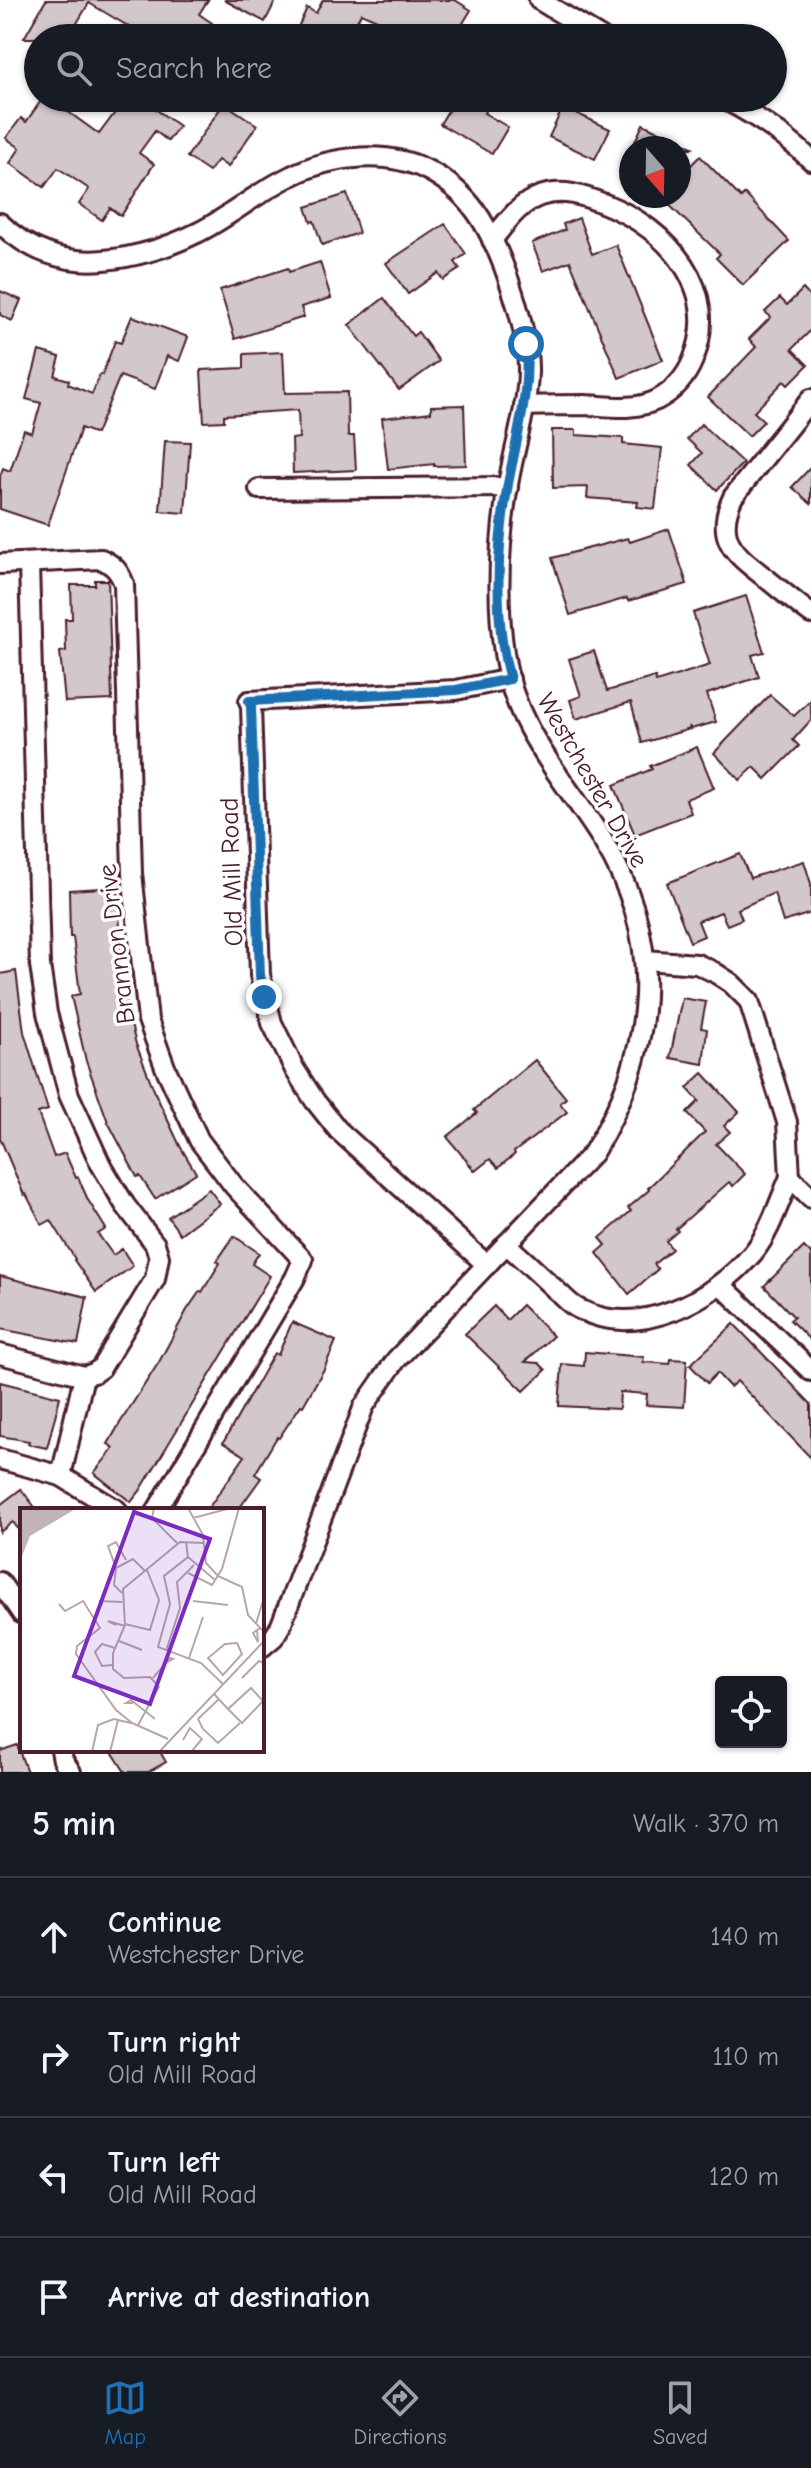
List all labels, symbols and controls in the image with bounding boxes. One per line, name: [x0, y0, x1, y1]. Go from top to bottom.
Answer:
search box: [24, 24, 787, 112]
icon: search: [52, 46, 96, 90]
text: Search here: [116, 51, 272, 86]
north arrow: [619, 136, 691, 208]
route start: [508, 326, 544, 362]
street label: Westchester Drive: [530, 688, 654, 873]
street label: Old Mill Road: [214, 797, 250, 947]
street label: Brannon Drive: [92, 862, 142, 1026]
route end: [246, 979, 282, 1015]
inset map: [20, 1508, 264, 1752]
map controls: [715, 1676, 787, 1748]
button: locate: [715, 1676, 787, 1748]
text: 5 min: [32, 1804, 116, 1844]
text: Walk · 370 m: [633, 1809, 779, 1839]
text: Continue: [108, 1905, 222, 1940]
icon: ahead: [32, 1915, 76, 1959]
text: 140 m: [710, 1922, 779, 1952]
text: Westchester Drive: [108, 1940, 304, 1970]
text: Turn right: [108, 2025, 240, 2060]
icon: right: [32, 2035, 76, 2079]
text: 110 m: [712, 2042, 779, 2072]
text: Old Mill Road: [108, 2060, 257, 2090]
text: Turn left: [108, 2145, 220, 2180]
icon: left: [32, 2155, 76, 2199]
text: 120 m: [709, 2162, 779, 2192]
text: Old Mill Road: [108, 2180, 257, 2210]
icon: arrive: [32, 2275, 76, 2319]
text: Arrive at destination: [108, 2280, 370, 2315]
tab: Map: [103, 2376, 147, 2450]
tab: Directions: [354, 2376, 447, 2450]
tab: Saved: [653, 2376, 708, 2450]

